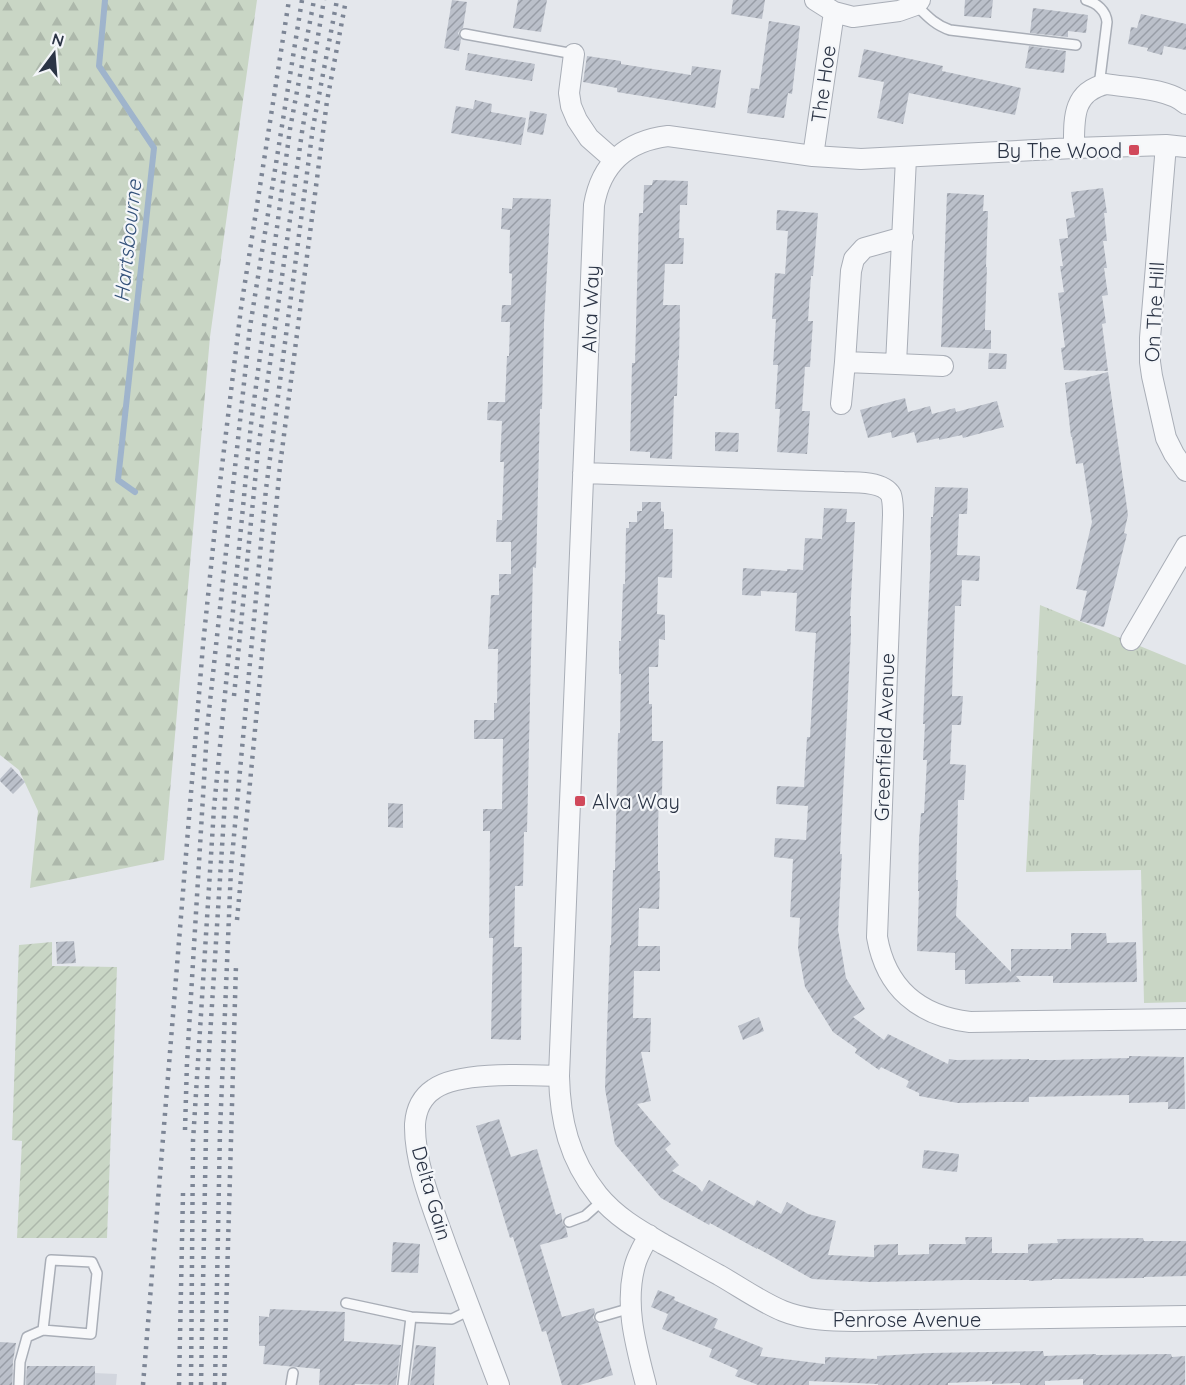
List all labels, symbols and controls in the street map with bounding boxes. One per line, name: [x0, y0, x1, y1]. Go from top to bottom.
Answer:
north arrow: [24, 24, 84, 84]
text: N: [50, 28, 67, 51]
street label: The Hoe: [805, 44, 841, 124]
place label: By The Wood: [997, 138, 1122, 163]
marker: By The Wood: [1127, 143, 1141, 157]
water label: Hartsbourne: [108, 177, 146, 303]
street label: On The Hill: [1139, 261, 1169, 363]
street label: Alva Way: [576, 265, 604, 353]
street label: Greenfield Avenue: [869, 652, 899, 822]
place label: Alva Way: [592, 789, 680, 814]
marker: Alva Way: [573, 794, 587, 808]
street label: Delta Gain: [407, 1143, 457, 1243]
street label: Penrose Avenue: [833, 1307, 981, 1332]

